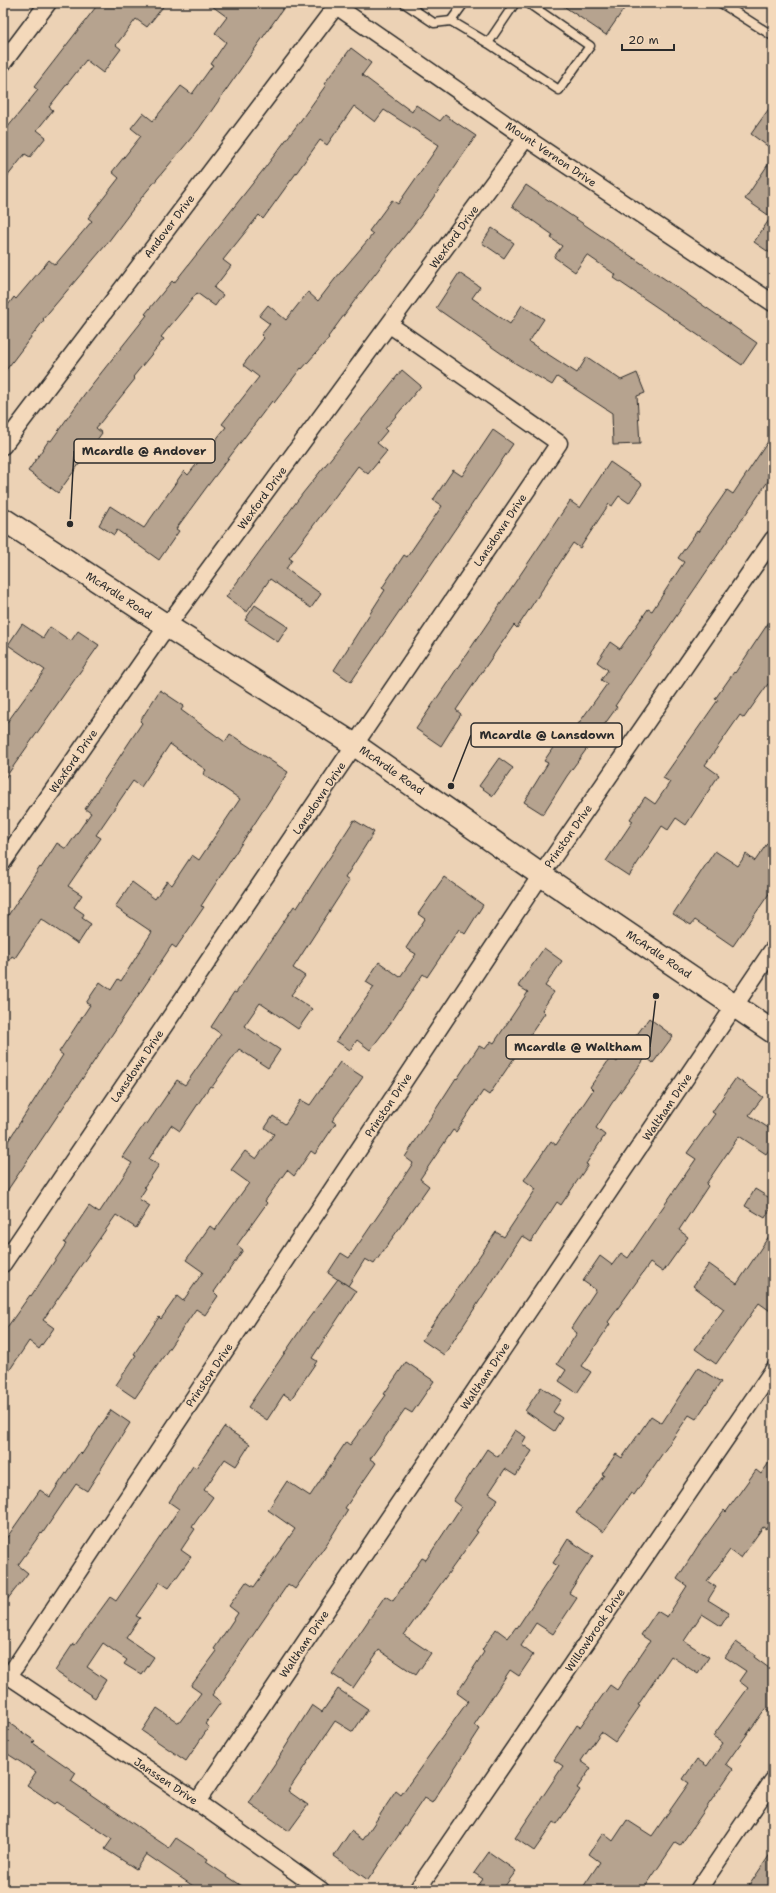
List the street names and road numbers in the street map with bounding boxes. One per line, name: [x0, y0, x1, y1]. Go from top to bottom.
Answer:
street label: Mount Vernon Drive: [502, 118, 599, 191]
street label: Andover Drive: [141, 192, 198, 261]
street label: Wexford Drive: [426, 203, 482, 272]
street label: Wexford Drive: [234, 464, 290, 533]
street label: Lansdown Drive: [470, 491, 530, 570]
street label: McArdle Road: [83, 568, 155, 622]
street label: Wexford Drive: [46, 726, 101, 796]
street label: McArdle Road: [356, 742, 427, 798]
street label: Lansdown Drive: [289, 759, 349, 838]
street label: Prinston Drive: [541, 801, 596, 871]
street label: McArdle Road: [623, 927, 694, 982]
street label: Lansdown Drive: [107, 1027, 167, 1106]
street label: Prinston Drive: [361, 1070, 415, 1140]
street label: Waltham Drive: [639, 1071, 696, 1144]
street label: Prinston Drive: [182, 1340, 236, 1410]
street label: Waltham Drive: [457, 1340, 514, 1413]
street label: Willowbrook Drive: [562, 1586, 629, 1675]
street label: Waltham Drive: [276, 1608, 333, 1681]
street label: Janssen Drive: [131, 1754, 201, 1808]

